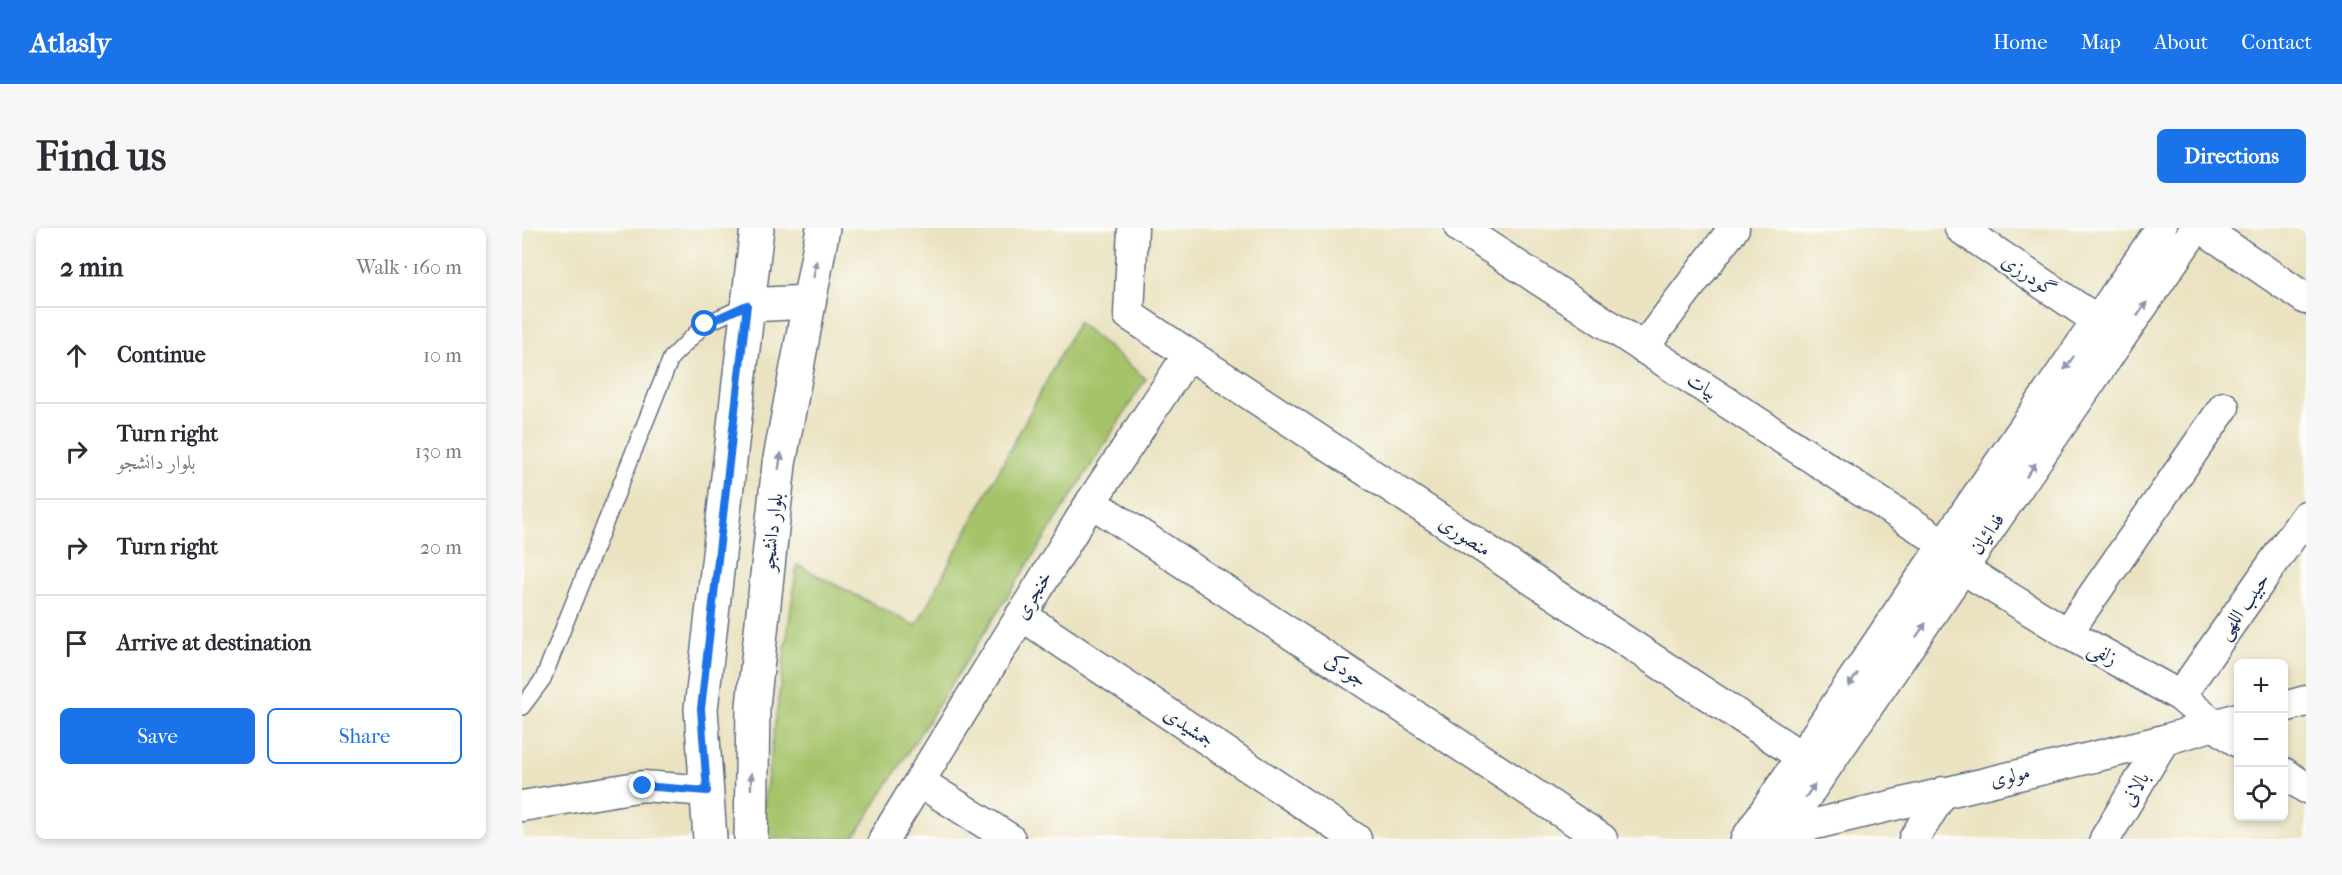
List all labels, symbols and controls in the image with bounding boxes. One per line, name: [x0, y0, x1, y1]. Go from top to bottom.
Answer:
text: Atlasly: [30, 26, 111, 59]
text: Home: [1993, 30, 2048, 54]
text: Map: [2081, 30, 2121, 54]
text: About: [2154, 30, 2208, 54]
text: Contact: [2241, 30, 2312, 54]
button: Directions: [2157, 129, 2306, 183]
text: Find us: [36, 132, 166, 181]
street label: گودرزی: [1997, 249, 2060, 302]
text: 2 min: [60, 252, 123, 283]
text: Walk · 160 m: [356, 256, 462, 279]
one-way arrow: [811, 260, 820, 279]
one-way arrow: [2136, 301, 2148, 317]
route start: [691, 310, 717, 336]
icon: ahead: [60, 339, 93, 372]
text: Continue: [117, 342, 206, 368]
text: 10 m: [423, 344, 462, 367]
one-way arrow: [2064, 355, 2075, 371]
street label: بیات: [1683, 368, 1721, 404]
text: Turn right: [117, 421, 218, 447]
icon: right: [60, 435, 93, 468]
text: 130 m: [415, 440, 462, 463]
text: بلوار دانشجو: [117, 451, 196, 474]
one-way arrow: [776, 451, 785, 470]
one-way arrow: [2025, 462, 2037, 478]
street label: بلوار دانشجو: [756, 492, 789, 574]
street label: فدائیان: [1965, 509, 2009, 559]
street label: منصوری: [1434, 511, 1495, 562]
icon: right: [60, 531, 93, 564]
text: Turn right: [117, 534, 218, 560]
text: 20 m: [420, 536, 462, 559]
street label: خنجری: [1009, 567, 1057, 624]
street label: حبیب اللهی: [2212, 568, 2276, 645]
one-way arrow: [1915, 623, 1927, 639]
icon: arrive: [60, 627, 93, 660]
text: Arrive at destination: [117, 630, 311, 656]
street label: زلفی: [2083, 636, 2121, 673]
street label: جودکی: [1320, 647, 1372, 693]
map controls: [2234, 659, 2288, 821]
button: +: [2234, 659, 2288, 713]
one-way arrow: [1847, 672, 1859, 688]
street label: جمشیدی: [1160, 702, 1218, 752]
button: Save: [60, 708, 255, 764]
button: Share: [267, 708, 462, 764]
button: −: [2234, 713, 2288, 767]
street label: مولوی: [1988, 760, 2032, 793]
button: locate: [2234, 767, 2288, 821]
street label: بالانی: [2116, 768, 2154, 810]
one-way arrow: [746, 771, 756, 790]
route end: [629, 772, 655, 798]
one-way arrow: [1804, 783, 1816, 799]

